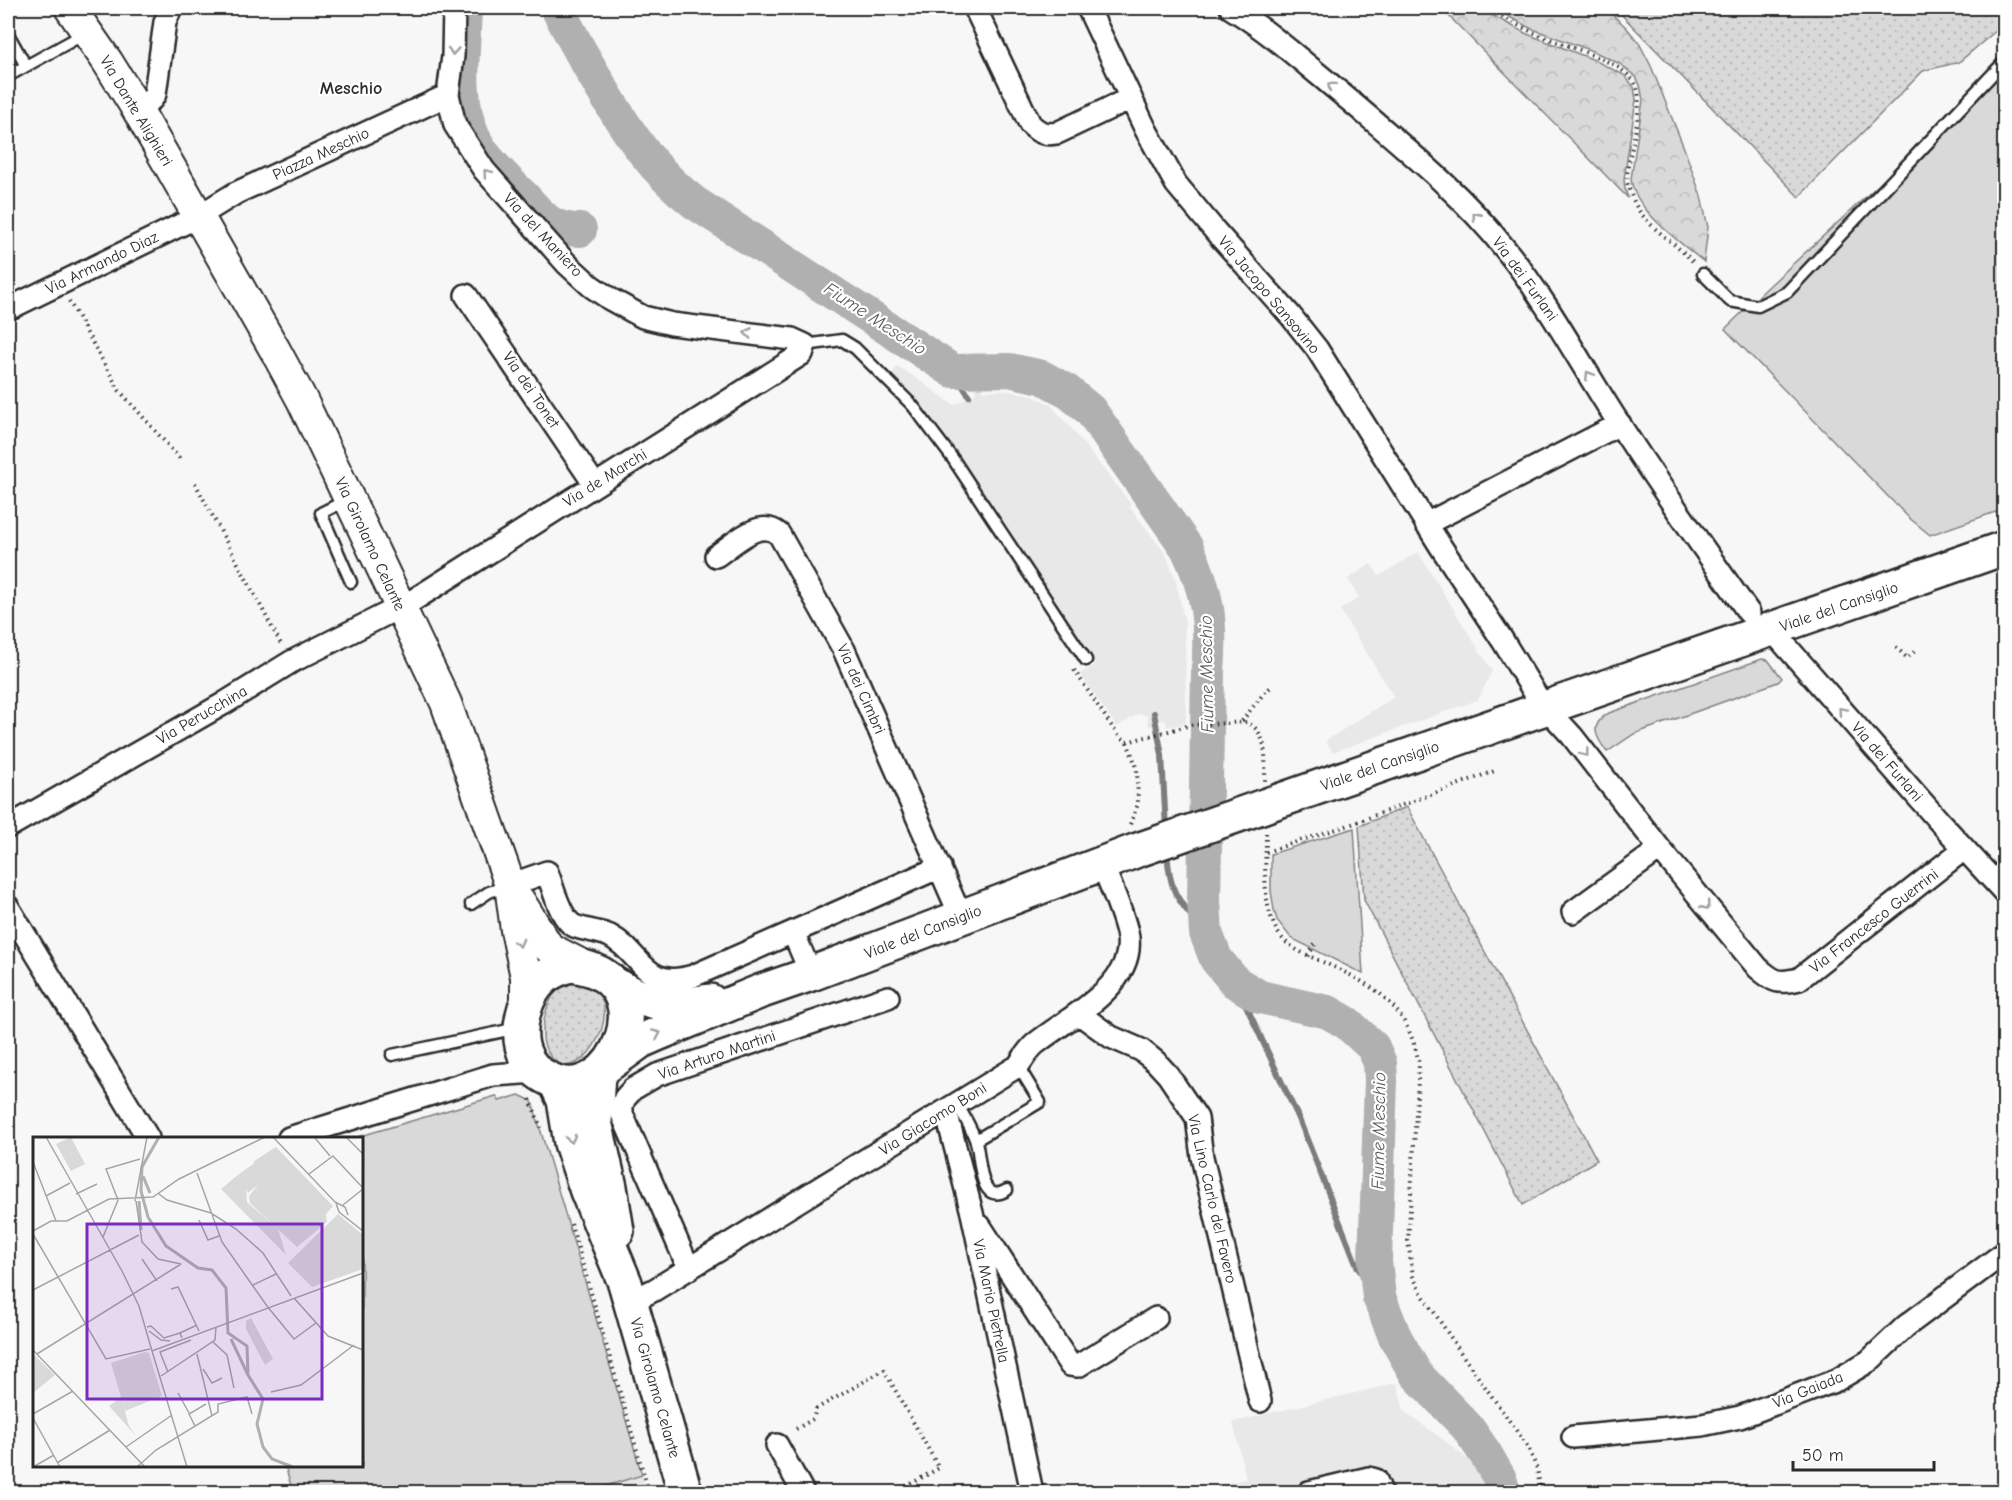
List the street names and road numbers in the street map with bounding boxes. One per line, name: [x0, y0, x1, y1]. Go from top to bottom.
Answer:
street label: Via Dante Alighieri: [96, 53, 176, 169]
street label: Piazza Meschio: [270, 124, 372, 184]
street label: Via del Maniero: [500, 189, 586, 281]
street label: Via Armando Diaz: [43, 228, 161, 298]
street label: Via Jacopo Sansovino: [1214, 232, 1324, 358]
street label: Via dei Furlani: [1489, 234, 1561, 324]
street label: Via dei Tonet: [499, 348, 563, 432]
street label: Via de Marchi: [560, 445, 650, 511]
street label: Via Girolamo Celante: [331, 475, 409, 613]
street label: Viale del Cansiglio: [1777, 578, 1901, 636]
street label: Via dei Cimbri: [833, 641, 889, 737]
street label: Via Perucchina: [154, 682, 250, 748]
street label: Via dei Furlani: [1848, 719, 1926, 805]
street label: Viale del Cansiglio: [1318, 737, 1442, 795]
street label: Via Francesco Guerrini: [1806, 865, 1942, 977]
street label: Viale del Cansiglio: [862, 901, 984, 963]
street label: Via Arturo Martini: [656, 1026, 778, 1084]
street label: Via Giacomo Boni: [876, 1079, 990, 1159]
street label: Via Lino Carlo del Favero: [1184, 1113, 1240, 1285]
street label: Via Mario Pietrella: [969, 1238, 1013, 1364]
street label: Via Girolamo Celante: [626, 1316, 684, 1460]
street label: Via Gaiada: [1770, 1368, 1846, 1412]

